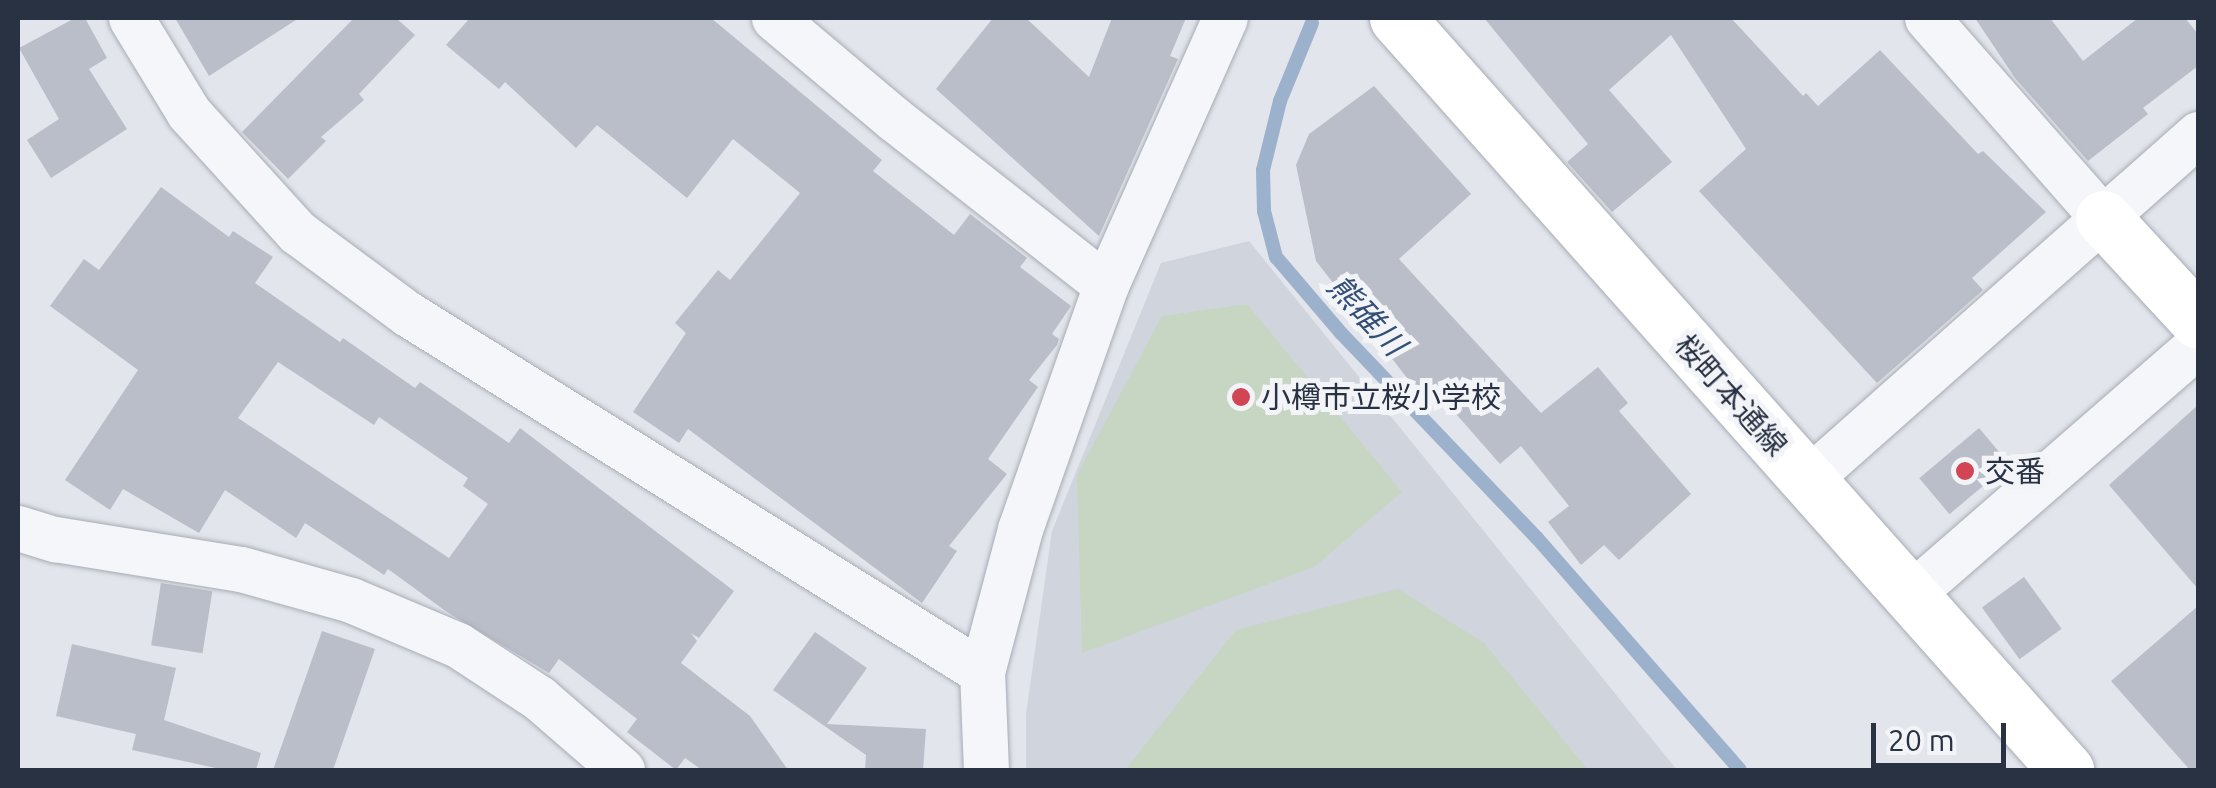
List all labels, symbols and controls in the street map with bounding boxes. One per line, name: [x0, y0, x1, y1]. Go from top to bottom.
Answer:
water label: 熊碓川: [1320, 267, 1414, 363]
street label: 桜町本通線: [1667, 327, 1795, 463]
place label: 小樽市立桜小学校: [1261, 379, 1501, 415]
marker: 小樽市立桜小学校: [1230, 386, 1252, 408]
place label: 交番: [1985, 453, 2045, 489]
marker: 交番: [1954, 460, 1976, 482]
scale bar: [1876, 703, 2011, 765]
text: 20 m: [1888, 723, 1955, 757]

